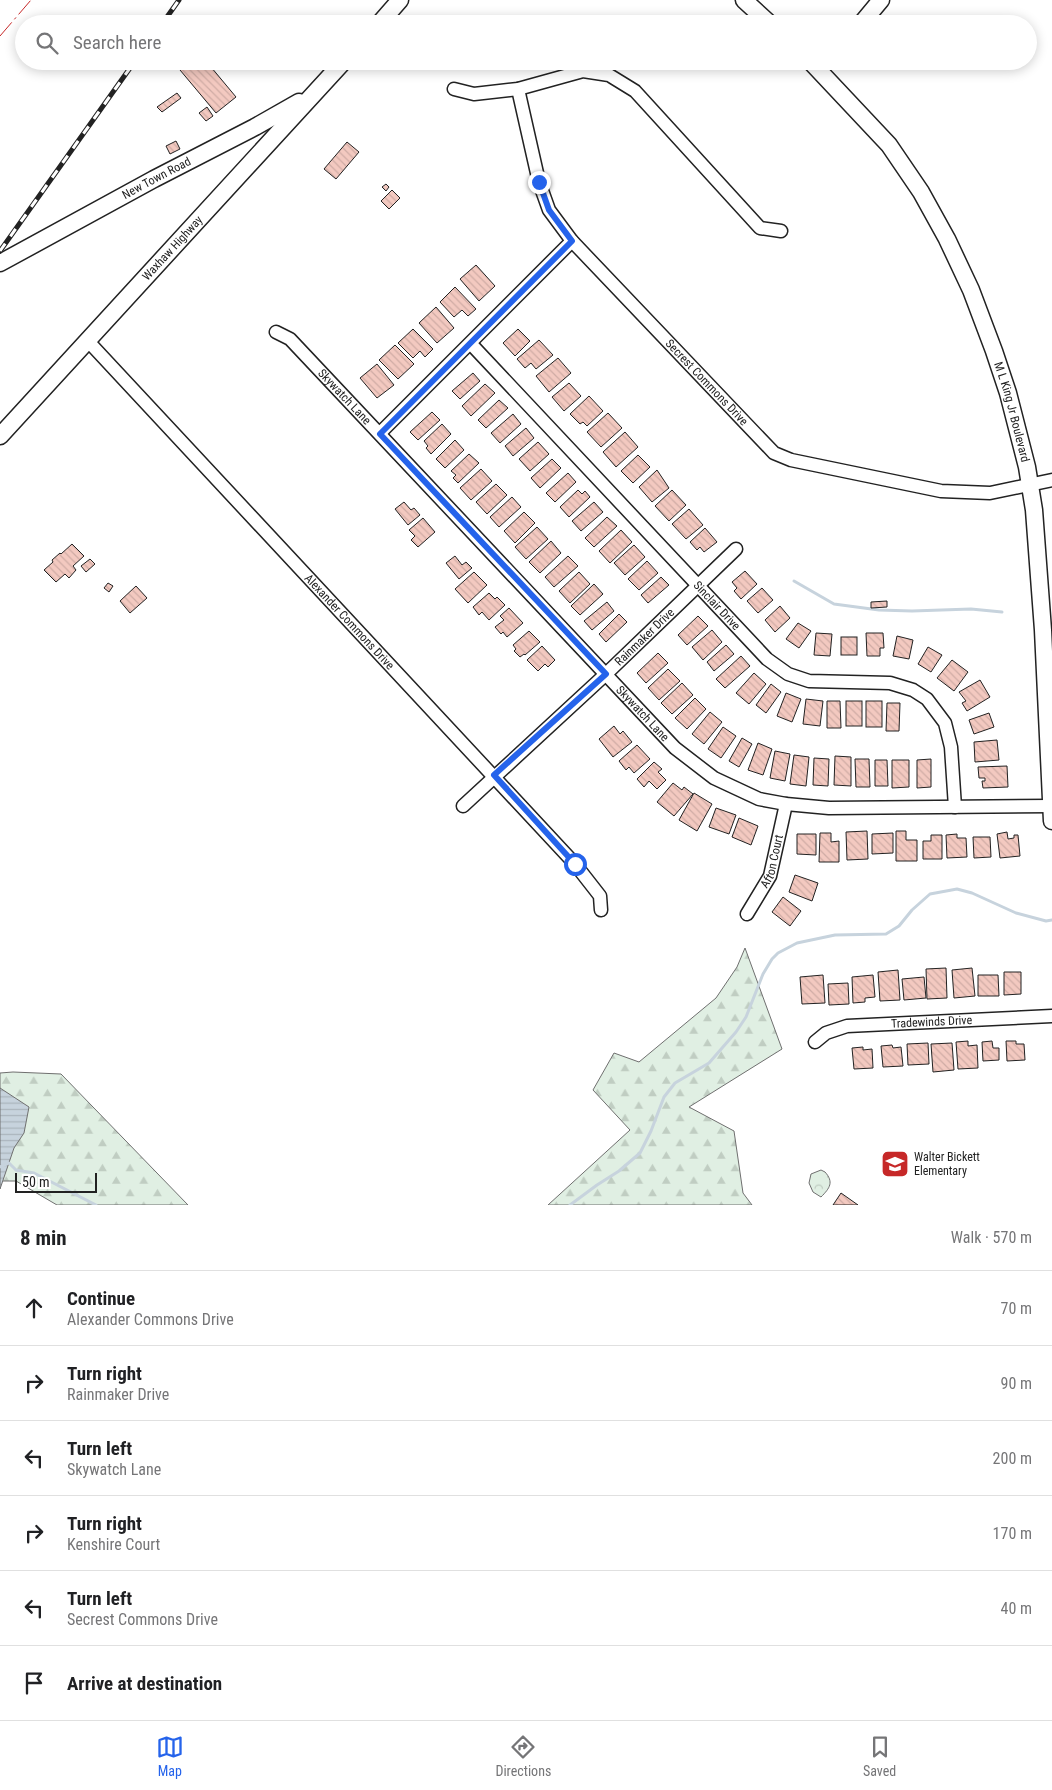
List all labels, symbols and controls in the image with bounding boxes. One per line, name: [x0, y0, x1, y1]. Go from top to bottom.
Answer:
search box: [15, 15, 1037, 70]
icon: search: [33, 29, 61, 57]
text: Search here: [73, 31, 161, 54]
street label: New Town Road: [120, 154, 193, 202]
route end: [528, 171, 551, 194]
street label: Waxhaw Highway: [139, 213, 205, 283]
street label: Secrest Commons Drive: [663, 337, 751, 429]
street label: M L King Jr Boulevard: [991, 360, 1032, 464]
street label: Skywatch Lane: [315, 366, 374, 428]
street label: Alexander Commons Drive: [302, 571, 397, 673]
street label: Sinclair Drive: [690, 578, 743, 633]
street label: Rainmaker Drive: [612, 605, 677, 669]
street label: Skywatch Lane: [613, 683, 672, 744]
street label: Afton Court: [757, 833, 786, 891]
route start: [564, 853, 587, 876]
street label: Tradewinds Drive: [891, 1013, 973, 1031]
school or university icon: Walter Bickett Elementary: [880, 1149, 910, 1179]
place label: Walter Bickett Elementary: [914, 1150, 980, 1178]
scale bar: [15, 1170, 98, 1193]
text: 50 m: [22, 1174, 50, 1190]
text: 8 min: [20, 1226, 67, 1250]
text: Walk · 570 m: [951, 1228, 1032, 1247]
text: Continue: [67, 1287, 135, 1310]
icon: ahead: [20, 1294, 48, 1322]
text: 70 m: [1000, 1299, 1032, 1318]
text: Alexander Commons Drive: [67, 1310, 234, 1329]
text: Turn right: [67, 1362, 142, 1385]
icon: right: [20, 1369, 48, 1397]
text: 90 m: [1000, 1374, 1032, 1393]
text: Rainmaker Drive: [67, 1385, 169, 1404]
text: Turn left: [67, 1437, 132, 1460]
icon: left: [20, 1444, 48, 1472]
text: 200 m: [993, 1449, 1032, 1468]
text: Skywatch Lane: [67, 1460, 161, 1479]
text: Turn right: [67, 1512, 142, 1535]
icon: right: [20, 1519, 48, 1547]
text: 170 m: [993, 1524, 1032, 1543]
text: Kenshire Court: [67, 1535, 160, 1554]
text: Turn left: [67, 1587, 132, 1610]
icon: left: [20, 1594, 48, 1622]
text: 40 m: [1000, 1599, 1032, 1618]
text: Secrest Commons Drive: [67, 1610, 218, 1629]
icon: arrive: [20, 1669, 48, 1697]
text: Arrive at destination: [67, 1672, 222, 1695]
tab: Map: [156, 1733, 184, 1779]
tab: Directions: [495, 1733, 551, 1779]
tab: Saved: [863, 1733, 896, 1779]

